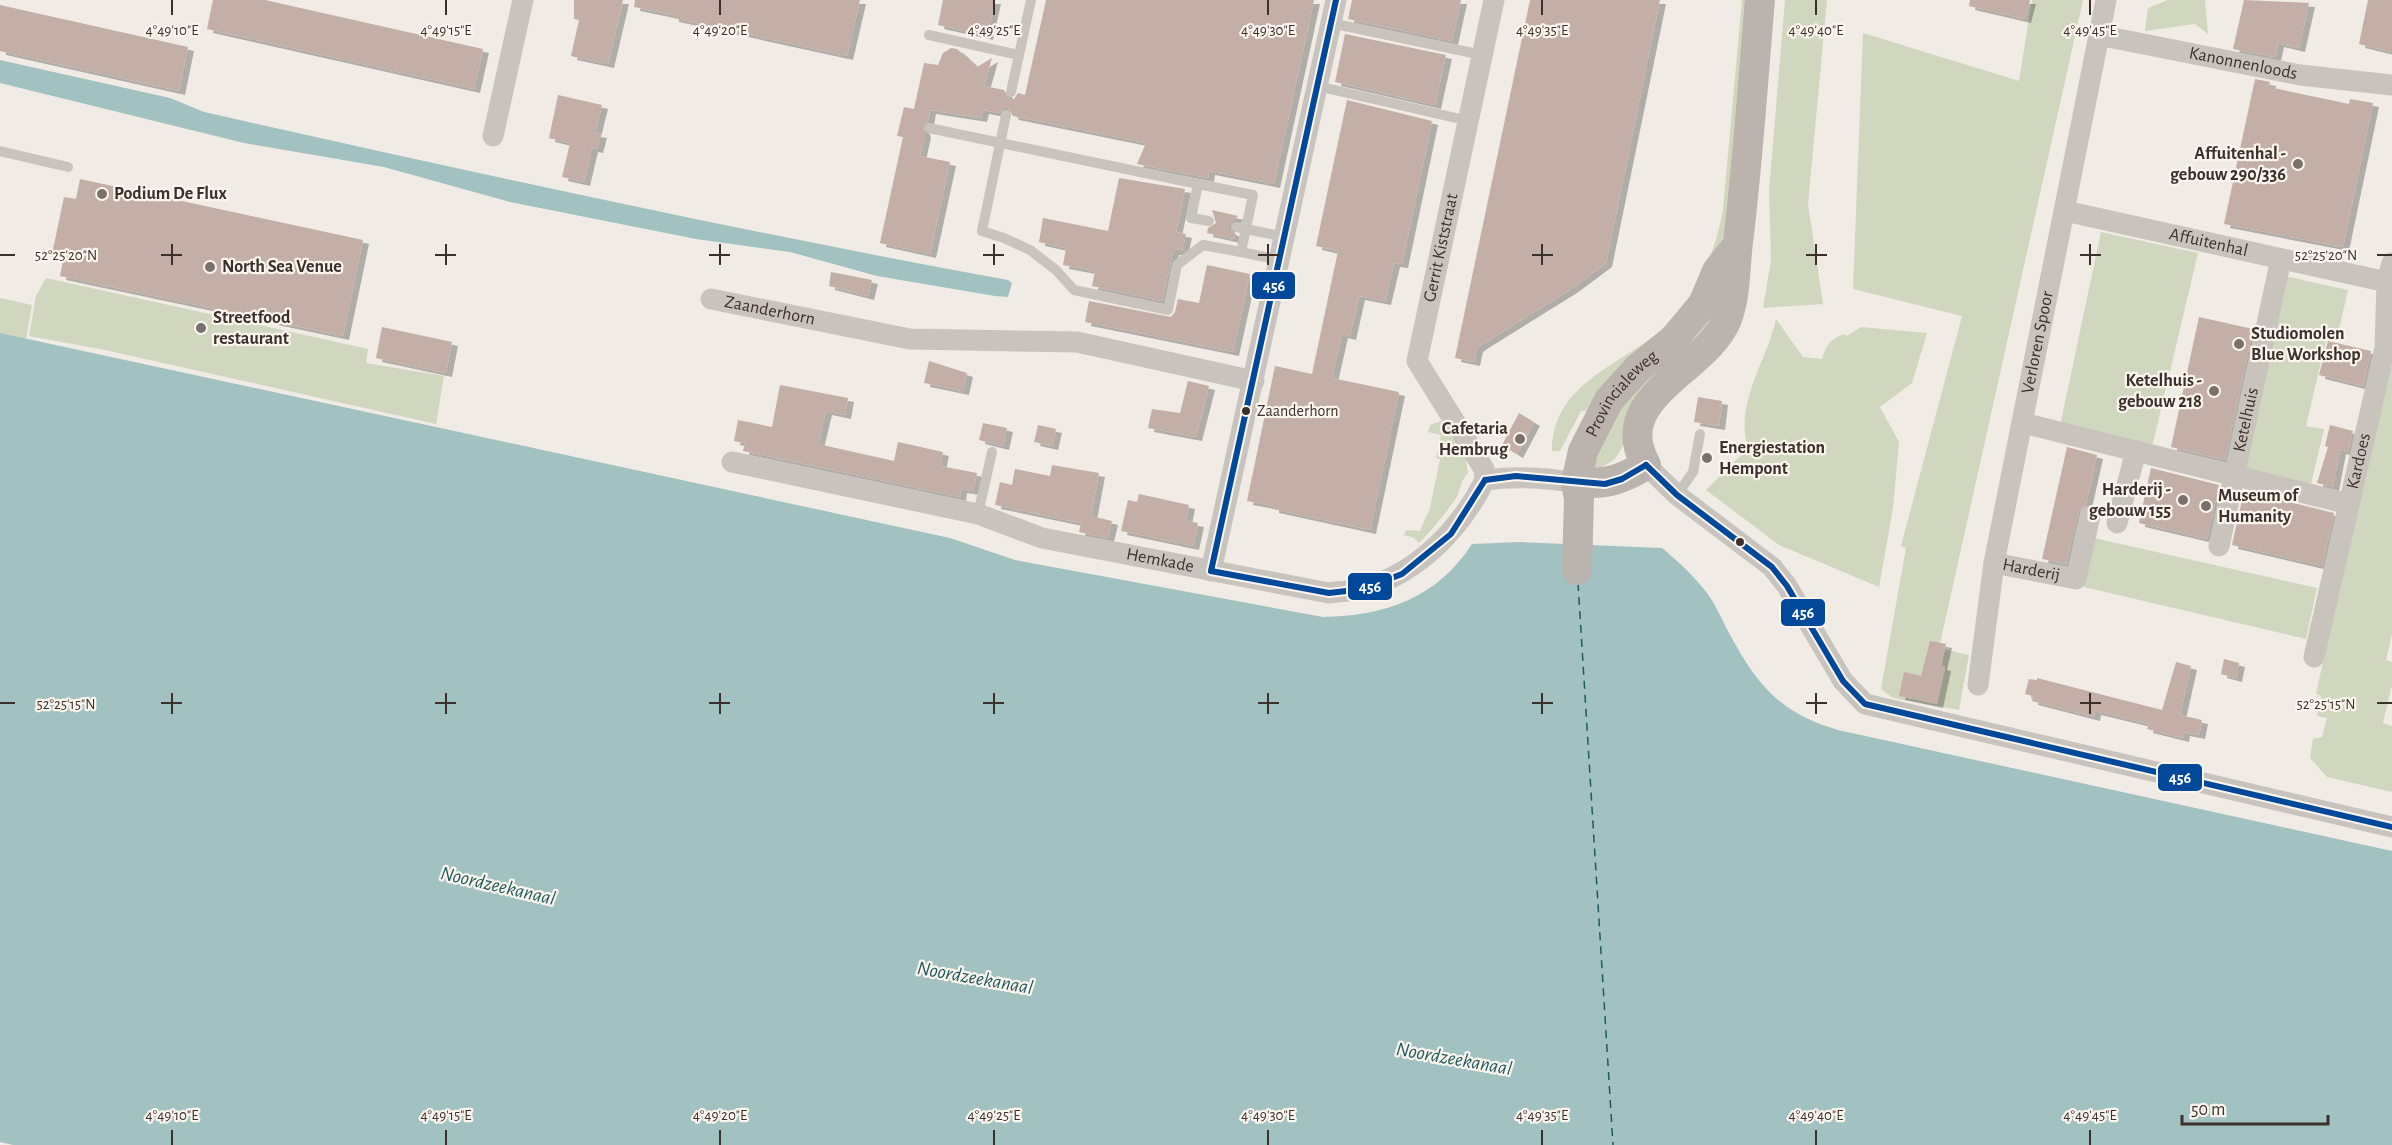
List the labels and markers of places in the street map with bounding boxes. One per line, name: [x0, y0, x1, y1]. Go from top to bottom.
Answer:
place label: Affuitenhal - gebouw 290/336: [2170, 145, 2286, 184]
marker: Affuitenhal - gebouw 290/336: [2291, 157, 2305, 171]
place label: Podium De Flux: [114, 185, 227, 203]
marker: Podium De Flux: [95, 187, 109, 201]
place label: North Sea Venue: [222, 258, 342, 276]
marker: North Sea Venue: [203, 260, 217, 274]
place label: Streetfood restaurant: [213, 309, 291, 348]
marker: Streetfood restaurant: [194, 321, 208, 335]
place label: Studiomolen Blue Workshop: [2251, 325, 2361, 364]
marker: Studiomolen Blue Workshop: [2232, 337, 2246, 351]
place label: Ketelhuis - gebouw 218: [2118, 372, 2202, 411]
marker: Ketelhuis - gebouw 218: [2207, 384, 2221, 398]
place label: Zaanderhorn: [1257, 403, 1339, 419]
marker: Zaanderhorn: [1240, 405, 1252, 417]
place label: Cafetaria Hembrug: [1439, 420, 1509, 459]
marker: Cafetaria Hembrug: [1513, 432, 1527, 446]
place label: Energiestation Hempont: [1719, 439, 1825, 478]
marker: Energiestation Hempont: [1700, 451, 1714, 465]
place label: Harderij - gebouw 155: [2089, 481, 2171, 520]
place label: Museum of Humanity: [2218, 487, 2300, 526]
marker: Harderij - gebouw 155: [2176, 493, 2190, 507]
marker: Museum of Humanity: [2199, 499, 2213, 513]
unlabelled marker: [1734, 536, 1746, 548]

